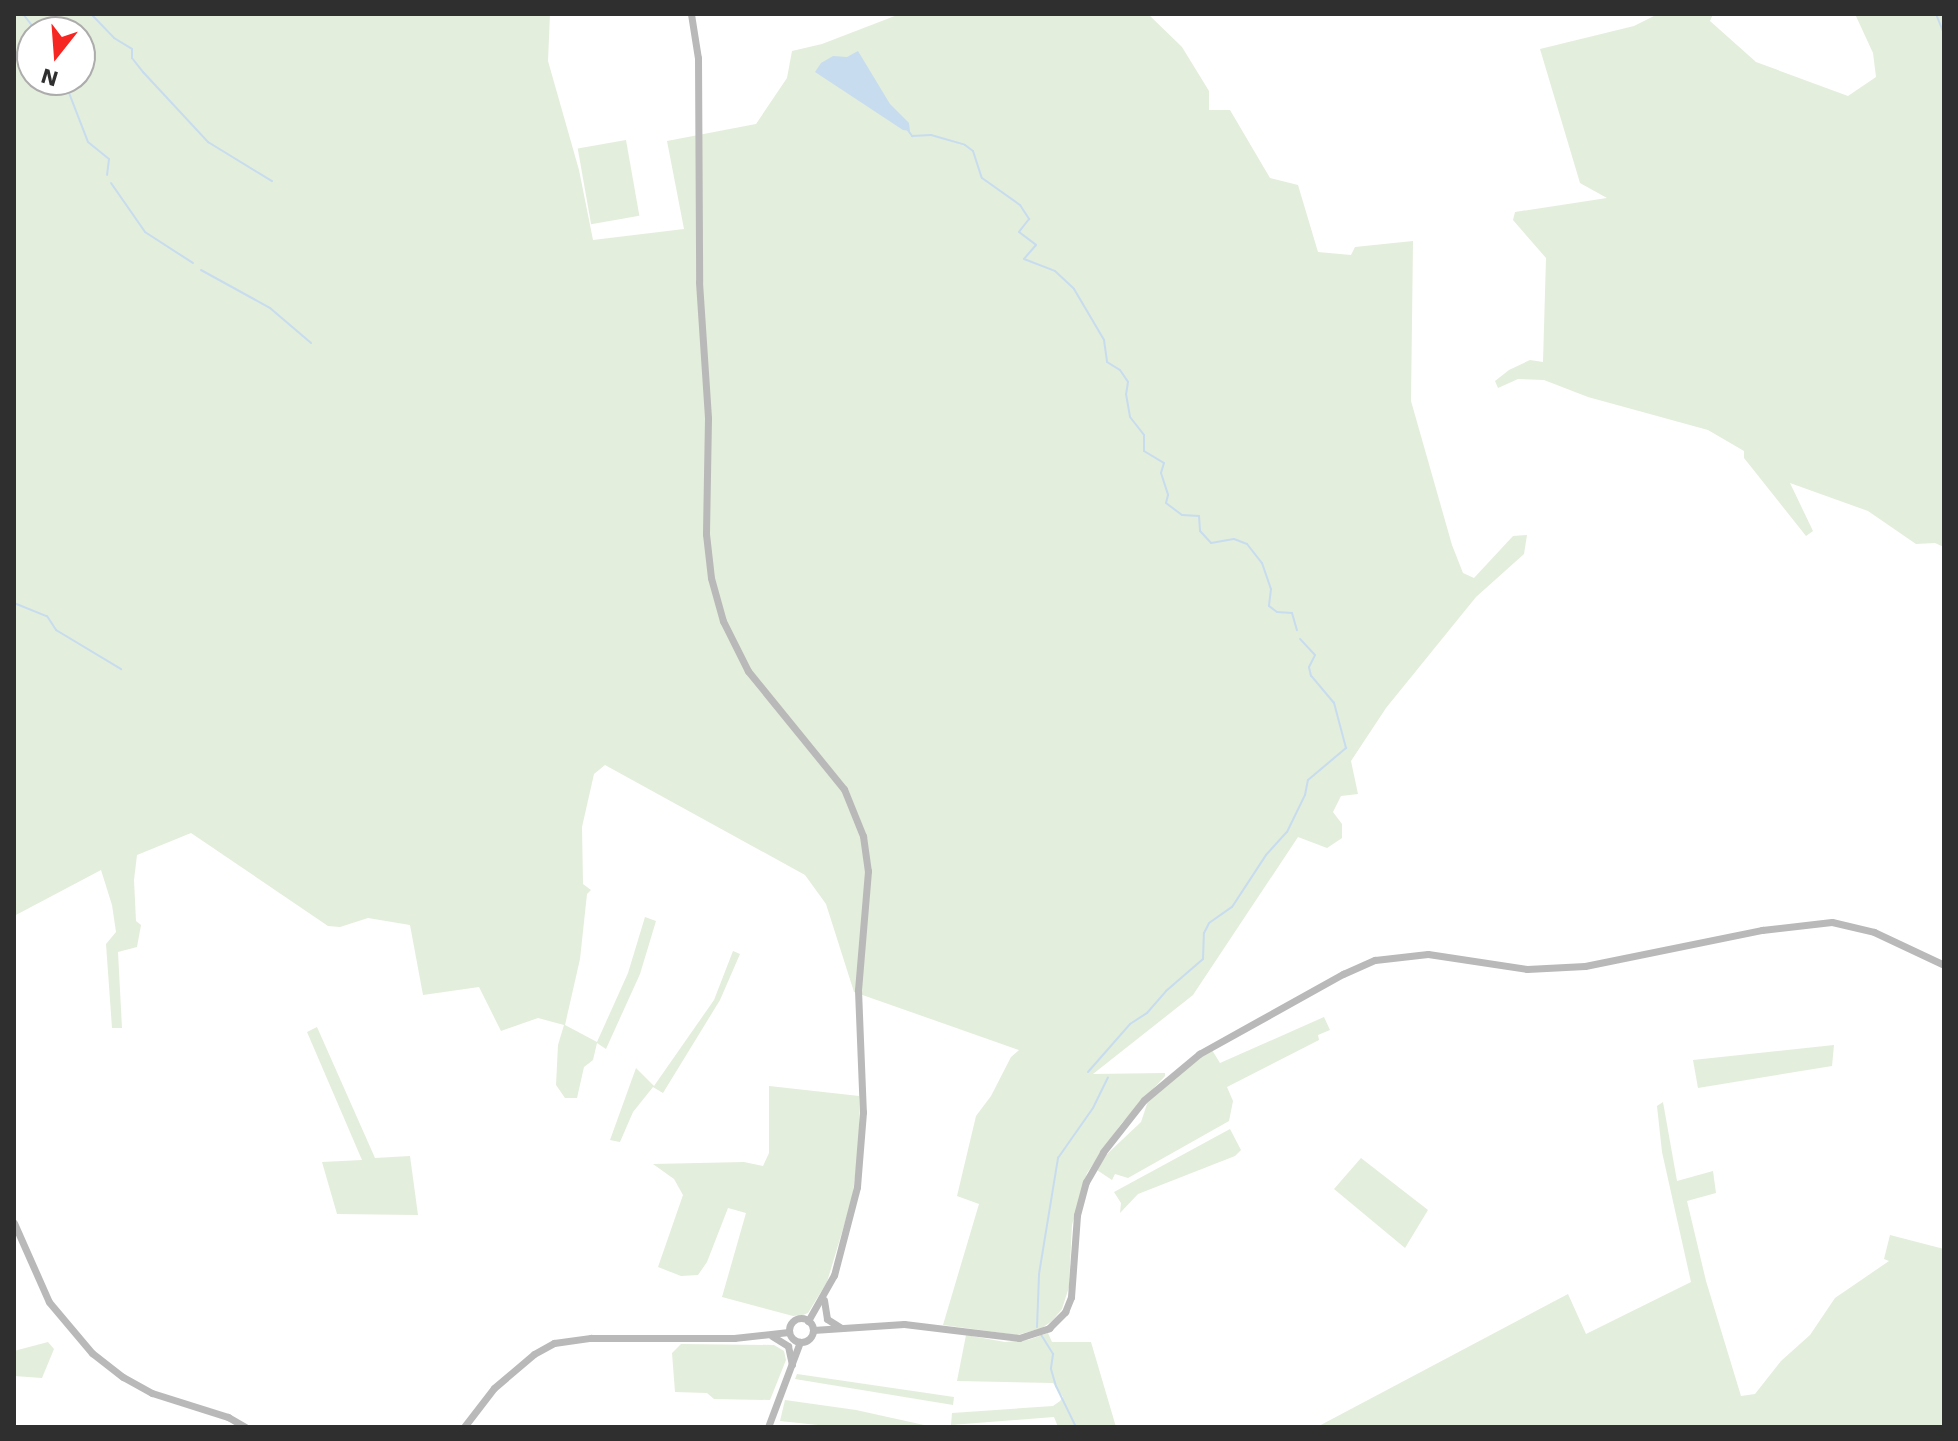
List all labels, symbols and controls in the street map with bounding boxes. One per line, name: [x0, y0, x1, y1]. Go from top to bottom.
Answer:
north arrow: [16, 16, 96, 96]
text: N: [38, 63, 61, 92]

